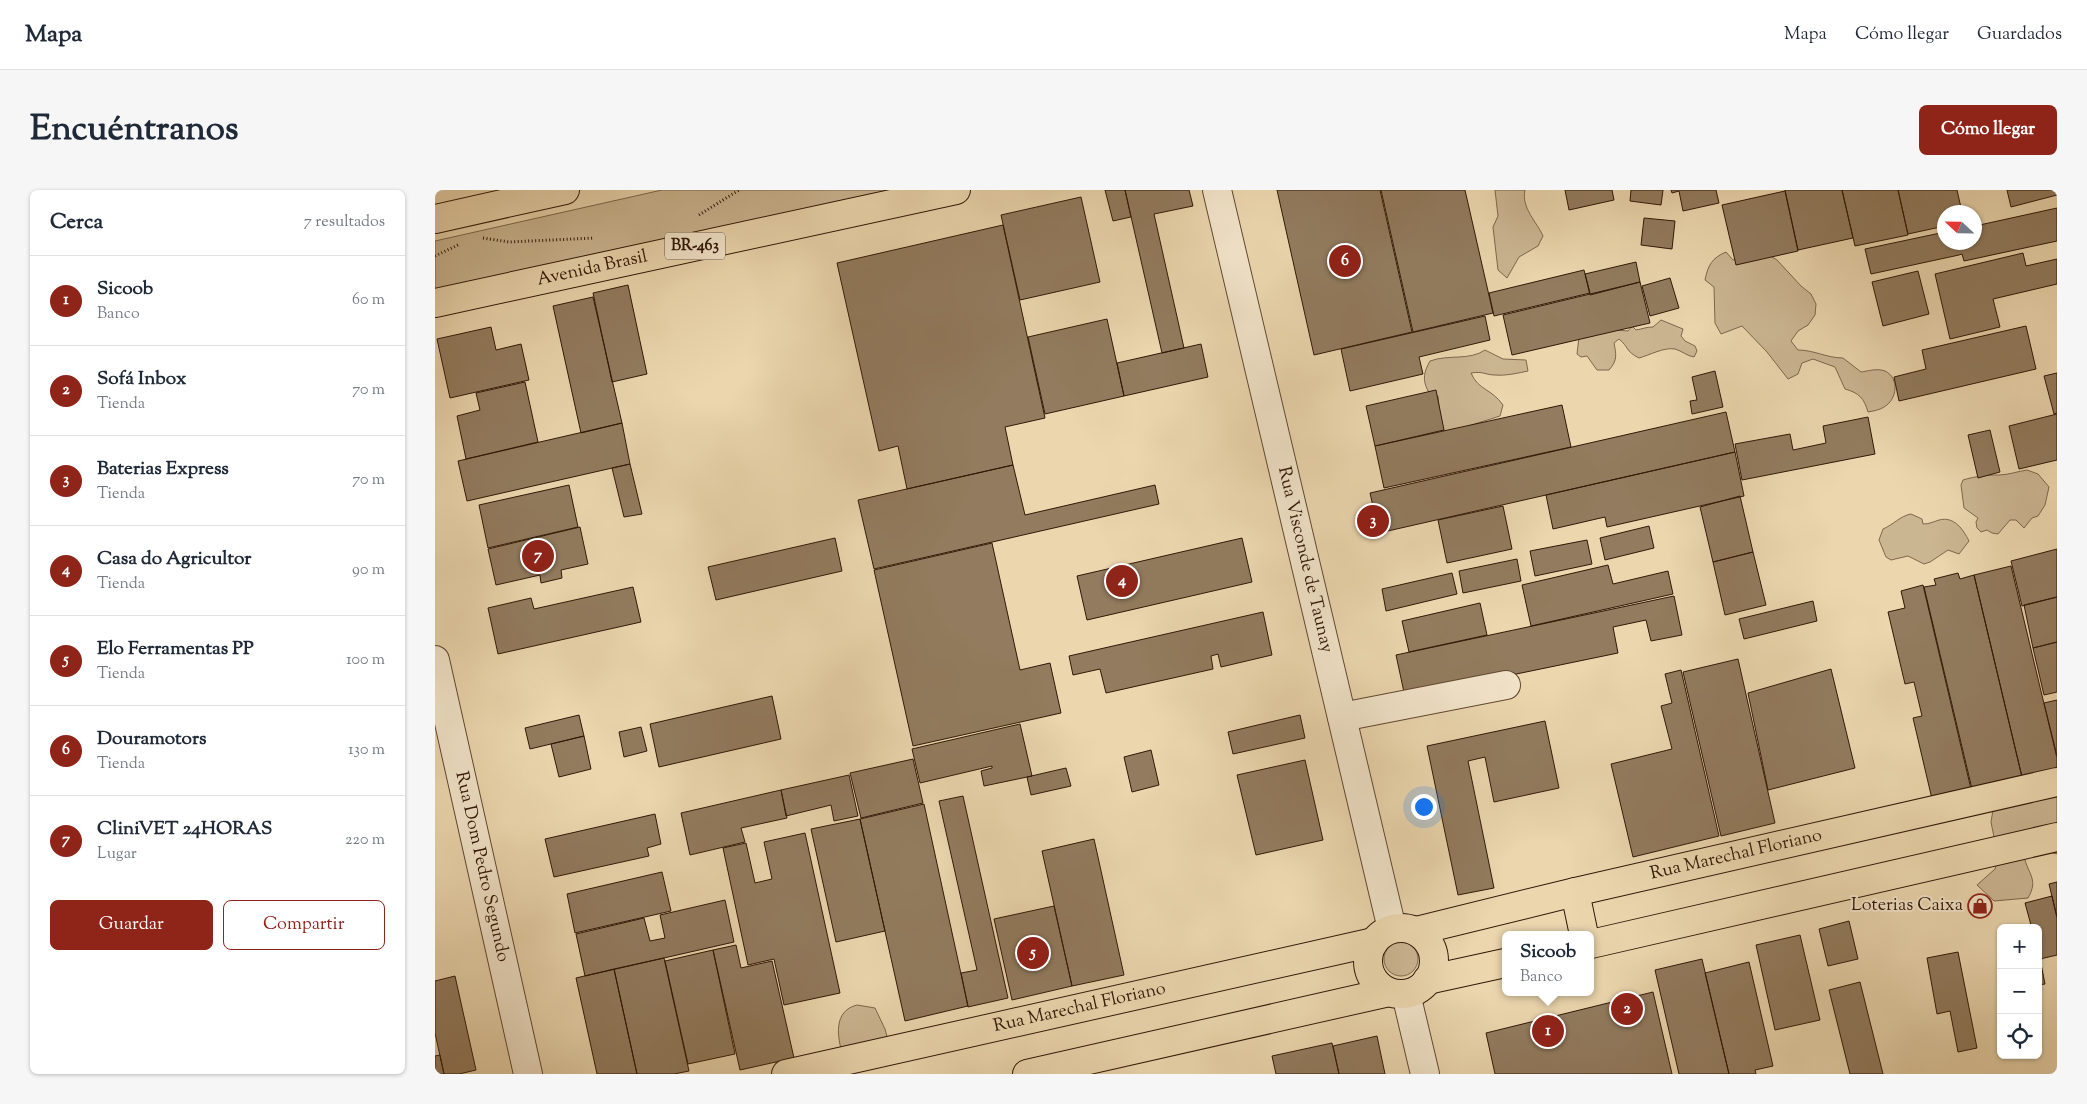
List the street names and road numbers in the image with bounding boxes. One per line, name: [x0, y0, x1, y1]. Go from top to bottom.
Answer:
road number: BR-463: [665, 232, 725, 260]
street label: Avenida Brasil: [535, 244, 650, 294]
street label: Rua Visconde de Taunay: [1270, 464, 1339, 656]
street label: Rua Dom Pedro Segundo: [447, 769, 516, 965]
street label: Rua Marechal Floriano: [1648, 823, 1825, 887]
street label: Rua Marechal Floriano: [991, 976, 1168, 1040]

